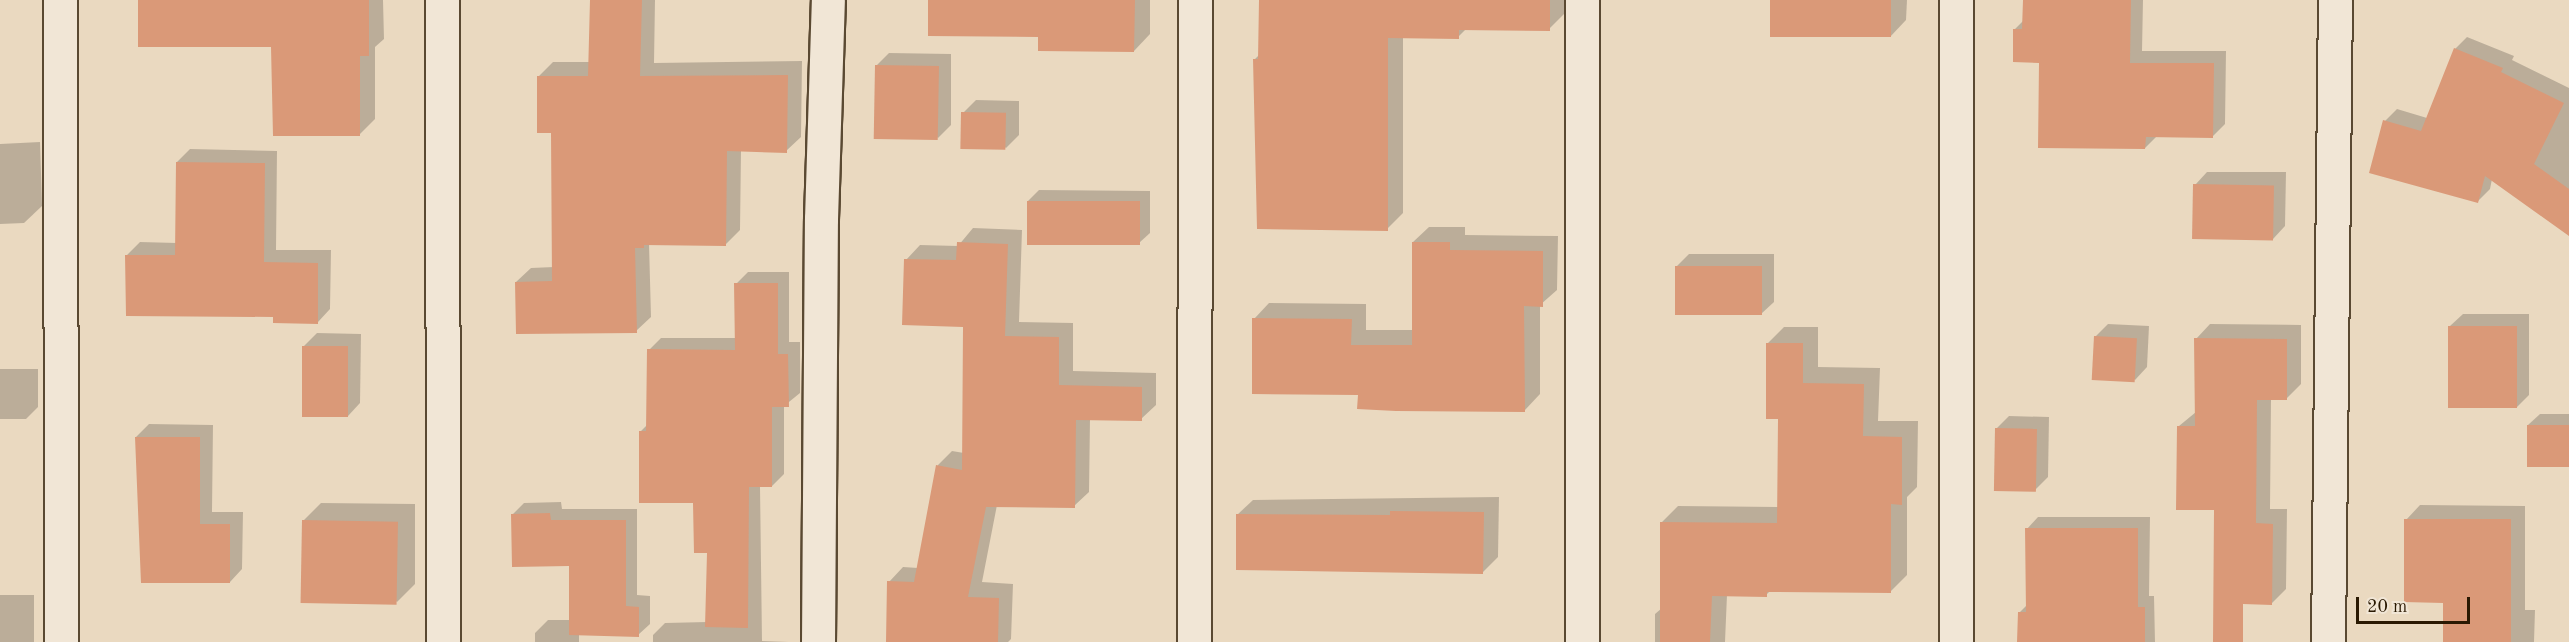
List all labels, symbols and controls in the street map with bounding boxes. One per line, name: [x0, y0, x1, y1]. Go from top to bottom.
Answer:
scale bar: [2359, 585, 2473, 623]
text: 20 m: [2367, 598, 2407, 616]

